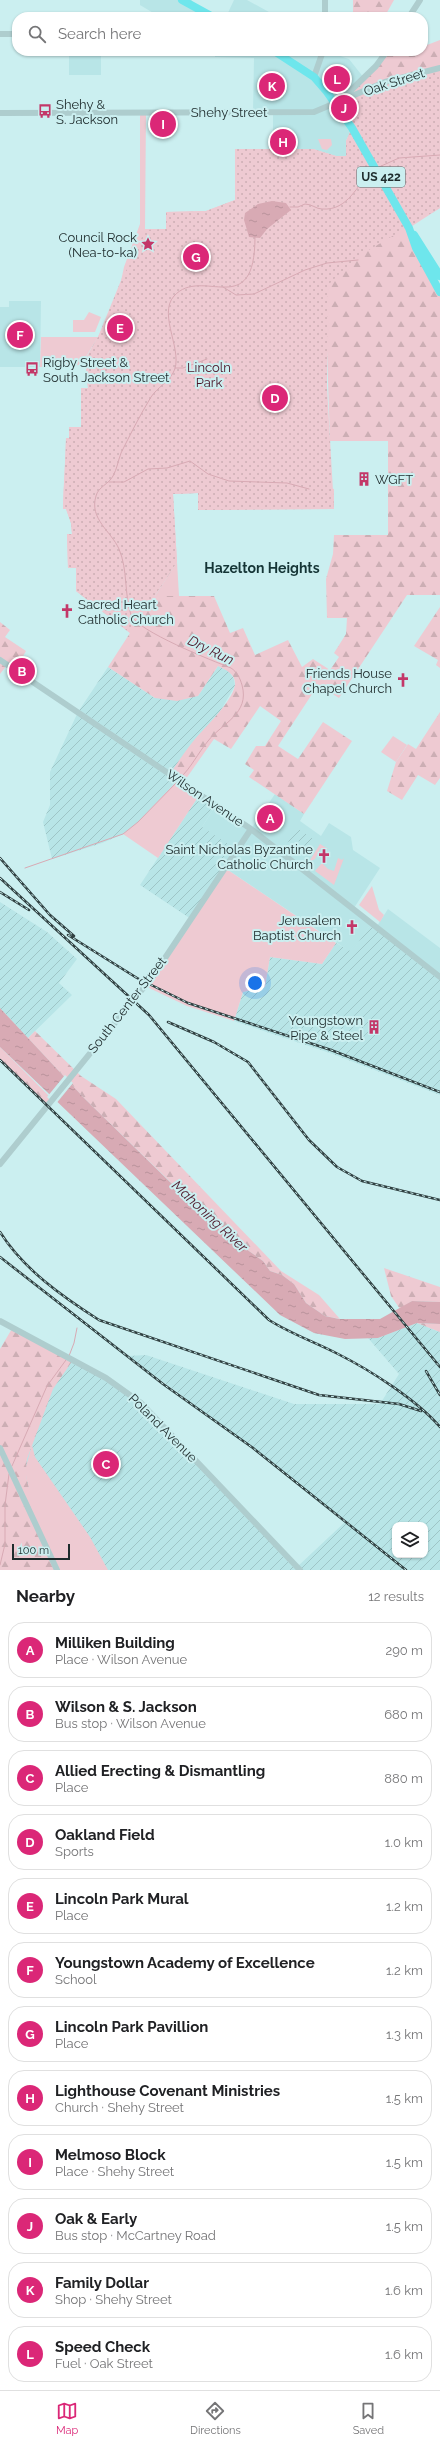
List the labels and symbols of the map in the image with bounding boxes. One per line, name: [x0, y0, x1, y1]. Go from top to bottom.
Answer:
pin: L: [324, 64, 350, 94]
street label: Oak Street: [362, 65, 427, 99]
pin: K: [259, 71, 285, 101]
pin: J: [331, 93, 357, 123]
place label: Shehy & S. Jackson: [56, 97, 118, 127]
bus stop icon: Shehy & S. Jackson: [37, 103, 53, 119]
street label: Shehy Street: [191, 105, 268, 120]
pin: I: [150, 109, 176, 139]
pin: H: [270, 127, 296, 157]
road number: US 422: [357, 167, 405, 187]
place label: Council Rock (Nea-to-ka): [59, 230, 137, 260]
place icon: Council Rock (Nea-to-ka): [140, 236, 156, 252]
pin: G: [183, 242, 209, 272]
pin: E: [107, 313, 133, 343]
pin: F: [7, 320, 33, 350]
place label: Rigby Street & South Jackson Street: [43, 355, 170, 385]
park label: Lincoln Park: [187, 360, 231, 390]
bus stop icon: Rigby Street & South Jackson Street: [24, 361, 40, 377]
pin: D: [262, 383, 288, 413]
building icon: WGFT: [356, 471, 372, 487]
place label: WGFT: [375, 472, 413, 487]
district label: Hazelton Heights: [204, 560, 320, 576]
place label: Sacred Heart Catholic Church: [78, 597, 174, 627]
church icon: Sacred Heart Catholic Church: [59, 603, 75, 619]
water label: Dry Run: [185, 632, 237, 668]
pin: B: [9, 656, 35, 686]
place label: Friends House Chapel Church: [303, 666, 392, 696]
church icon: Friends House Chapel Church: [395, 672, 411, 688]
street label: Wilson Avenue: [163, 767, 247, 830]
pin: A: [257, 803, 283, 833]
place label: Saint Nicholas Byzantine Catholic Church: [165, 842, 313, 872]
church icon: Saint Nicholas Byzantine Catholic Church: [316, 848, 332, 864]
place label: Jerusalem Baptist Church: [253, 913, 341, 943]
church icon: Jerusalem Baptist Church: [344, 919, 360, 935]
street label: South Center Street: [85, 953, 170, 1056]
your location: [245, 973, 265, 993]
place label: Youngstown Pipe & Steel: [288, 1013, 363, 1043]
building icon: Youngstown Pipe & Steel: [366, 1019, 382, 1035]
water label: Mahoning River: [169, 1177, 252, 1256]
street label: Poland Avenue: [126, 1391, 201, 1466]
pin: C: [93, 1449, 119, 1479]
scale bar: [12, 1542, 70, 1561]

